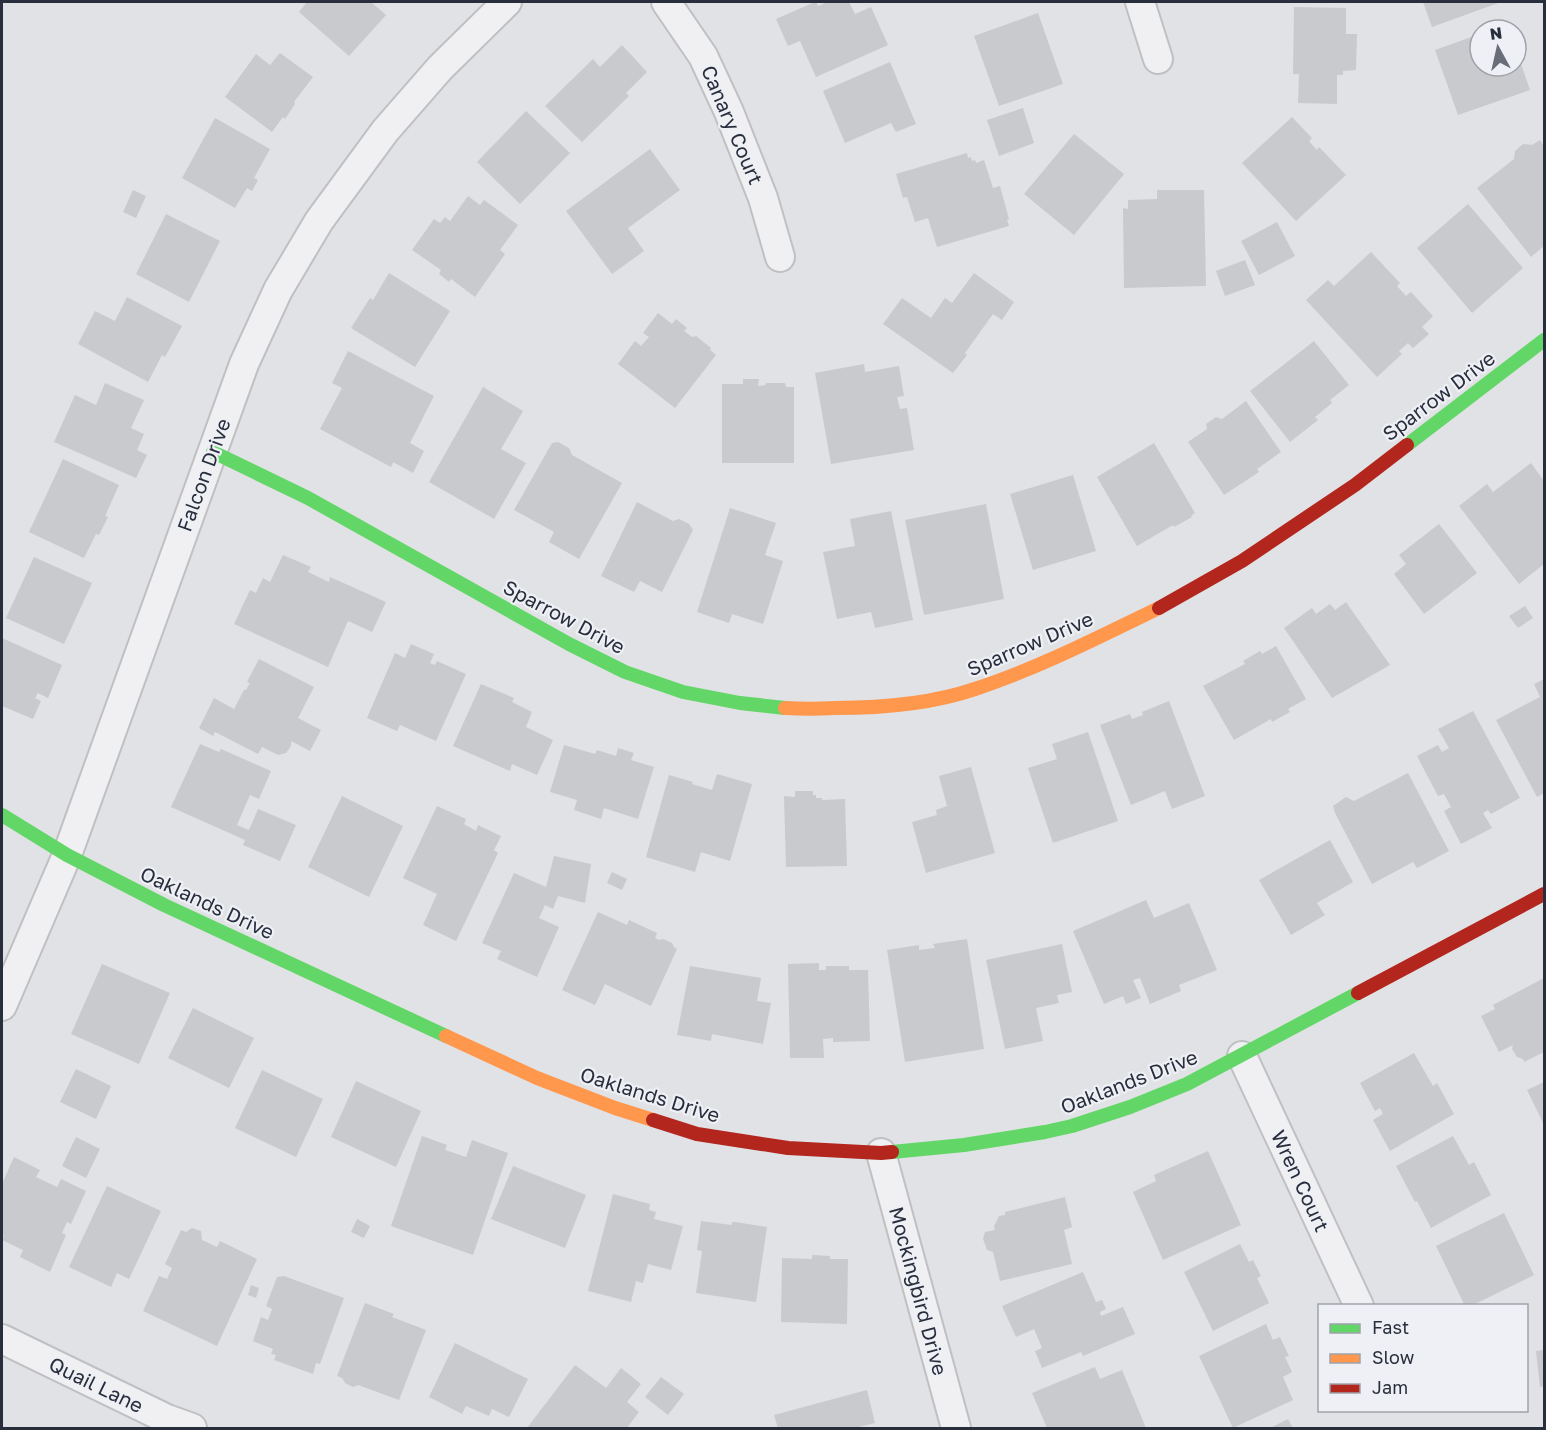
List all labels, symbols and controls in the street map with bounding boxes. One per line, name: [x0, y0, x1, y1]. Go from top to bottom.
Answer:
north arrow: [1468, 18, 1528, 78]
text: N: [1488, 22, 1503, 44]
street label: Canary Court: [697, 61, 769, 188]
street label: Sparrow Drive: [1378, 345, 1499, 445]
street label: Falcon Drive: [171, 415, 235, 535]
street label: Sparrow Drive: [500, 574, 629, 658]
street label: Sparrow Drive: [963, 606, 1096, 680]
street label: Oaklands Drive: [137, 861, 278, 944]
street label: Oaklands Drive: [1057, 1044, 1201, 1118]
street label: Oaklands Drive: [578, 1061, 723, 1127]
street label: Wren Court: [1267, 1126, 1335, 1235]
street label: Mockingbird Drive: [885, 1204, 953, 1378]
legend: [1318, 1304, 1528, 1412]
text: Fast: [1372, 1316, 1409, 1338]
text: Slow: [1372, 1346, 1415, 1368]
street label: Quail Lane: [45, 1351, 147, 1417]
text: Jam: [1372, 1376, 1408, 1398]

